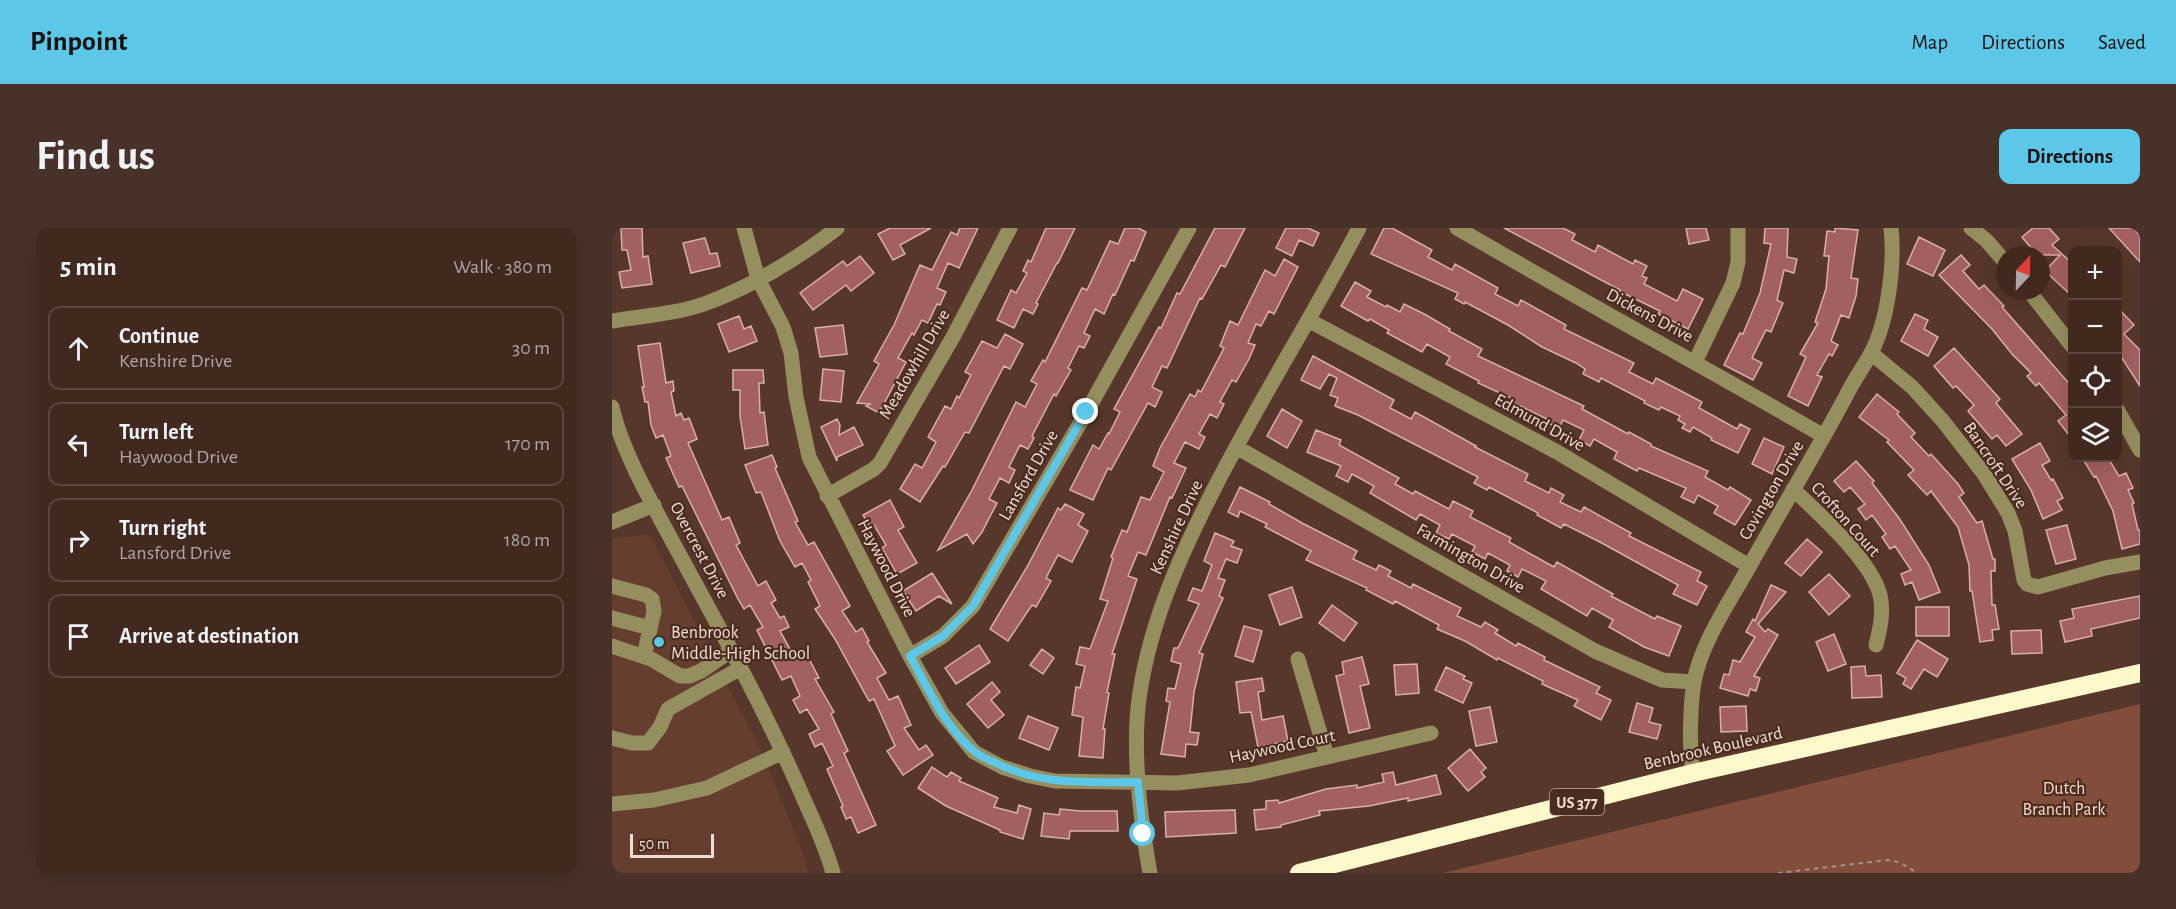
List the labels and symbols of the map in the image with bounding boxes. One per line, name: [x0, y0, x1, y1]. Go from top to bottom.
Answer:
north arrow: [1996, 246, 2050, 300]
street label: Dickens Drive: [1603, 286, 1696, 346]
street label: Meadowhill Drive: [876, 307, 954, 422]
street label: Edmund Drive: [1491, 391, 1588, 455]
route end: [1072, 398, 1098, 424]
street label: Bancroft Drive: [1960, 419, 2031, 512]
street label: Lansford Drive: [996, 427, 1062, 524]
street label: Covington Drive: [1736, 438, 1808, 543]
street label: Kenshire Drive: [1147, 477, 1207, 577]
street label: Crofton Court: [1807, 479, 1883, 561]
street label: Overcrest Drive: [666, 499, 732, 602]
street label: Haywood Drive: [854, 517, 918, 620]
street label: Farmington Drive: [1413, 521, 1528, 597]
place label: Benbrook Middle-High School: [671, 624, 810, 663]
marker: Benbrook Middle-High School: [652, 635, 666, 649]
street label: Benbrook Boulevard: [1642, 724, 1784, 774]
street label: Haywood Court: [1228, 727, 1337, 767]
park label: Dutch Branch Park: [2023, 780, 2106, 819]
road number: US 377: [1550, 789, 1604, 815]
route start: [1129, 820, 1155, 846]
scale bar: [630, 831, 714, 858]

